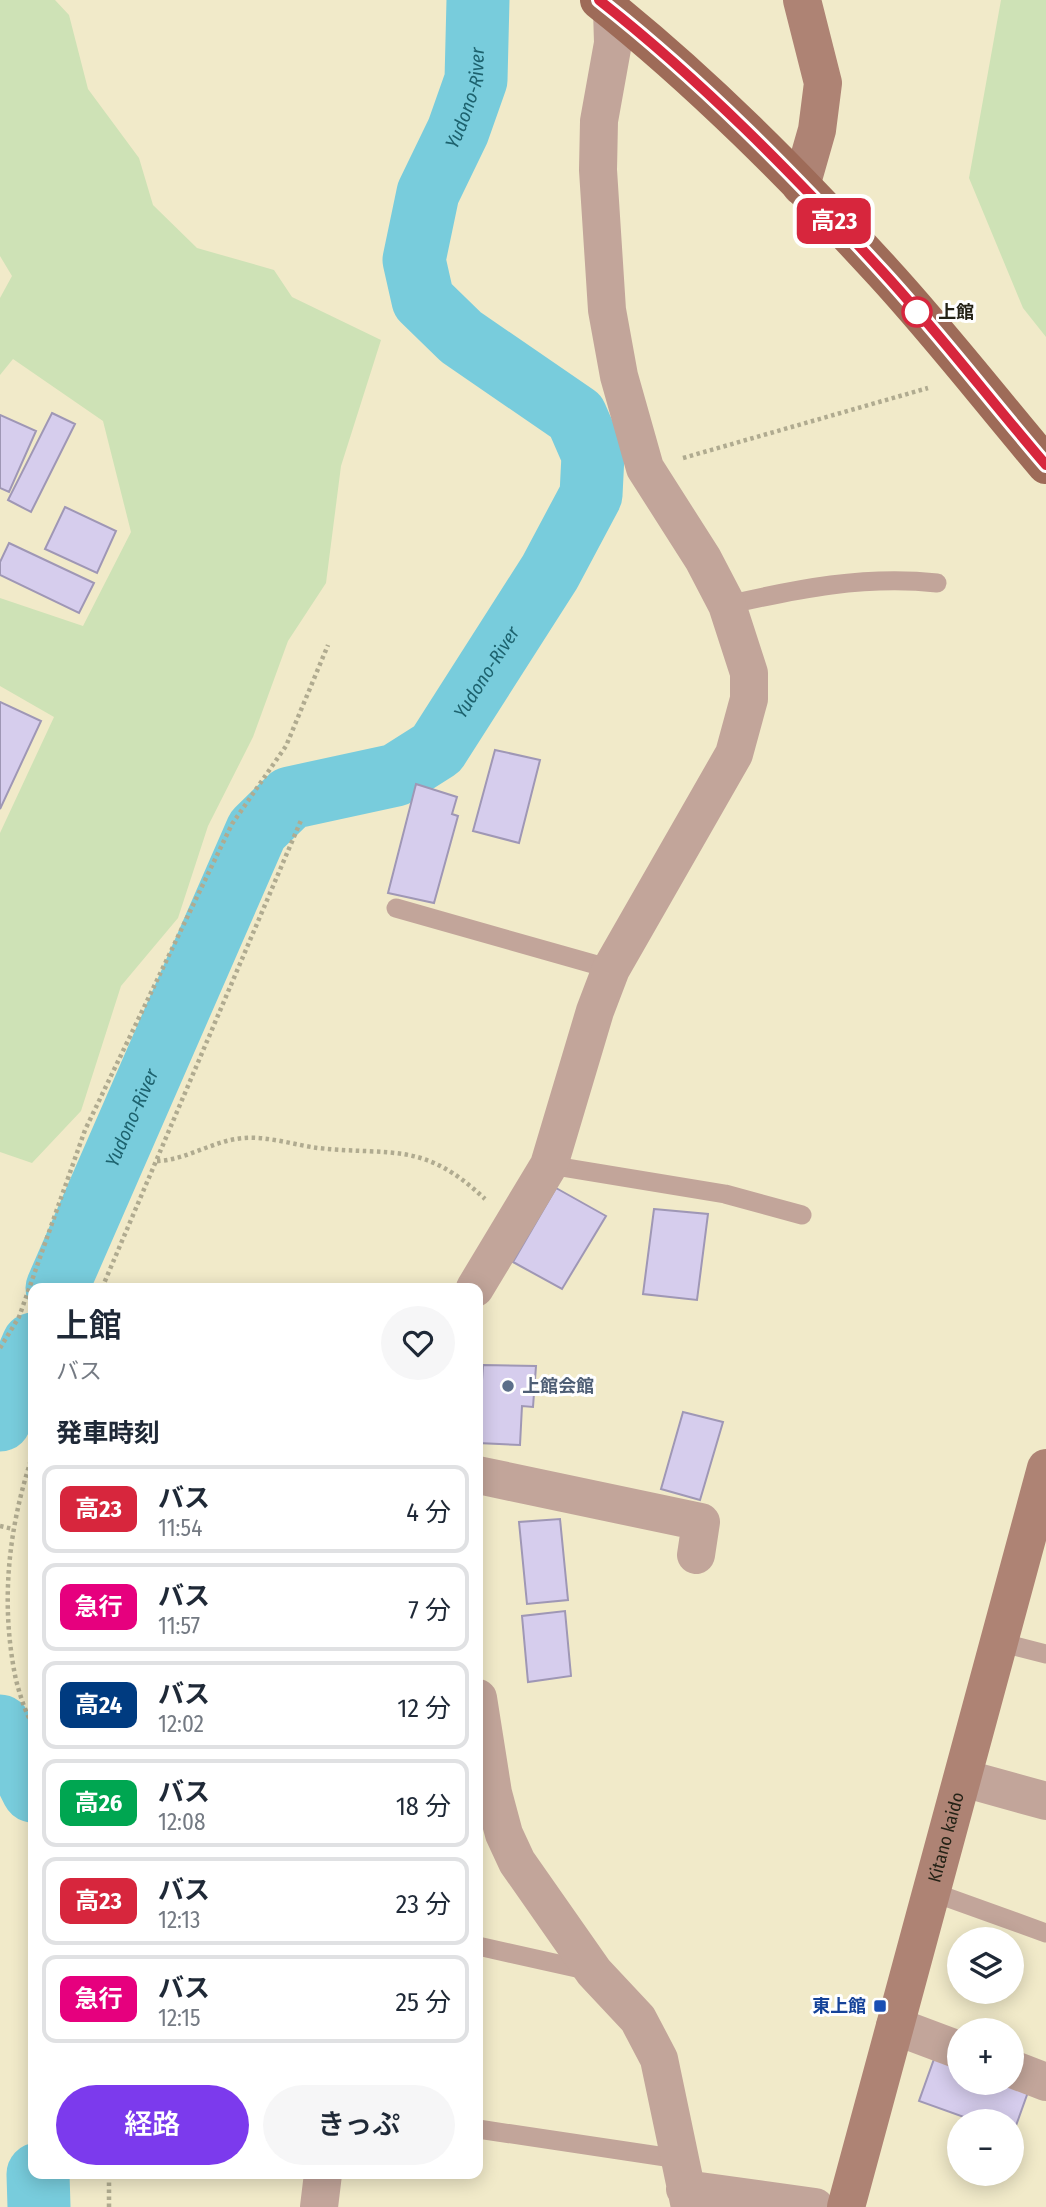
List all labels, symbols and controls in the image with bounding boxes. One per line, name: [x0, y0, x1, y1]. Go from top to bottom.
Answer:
water label: Yudono-River: [440, 46, 488, 152]
line badge: 高23: [794, 198, 874, 244]
text: 高23: [811, 207, 857, 235]
marker: 上館: [902, 297, 932, 327]
place label: 上館: [938, 301, 974, 323]
water label: Yudono-River: [448, 621, 525, 722]
water label: Yudono-River: [100, 1064, 163, 1170]
text: 上館: [56, 1306, 122, 1346]
button: heart: [381, 1306, 455, 1380]
text: バス: [56, 1357, 102, 1385]
place label: 上館会館: [522, 1375, 594, 1397]
marker: 上館会館: [500, 1378, 516, 1394]
text: 発車時刻: [56, 1418, 160, 1449]
text: バス: [158, 1483, 210, 1514]
text: 高23: [75, 1495, 122, 1523]
text: 4 分: [406, 1497, 451, 1528]
text: 11:54: [158, 1514, 202, 1542]
text: バス: [158, 1581, 210, 1612]
text: 急行: [75, 1593, 123, 1621]
text: 7 分: [408, 1595, 451, 1626]
text: 11:57: [158, 1612, 200, 1640]
text: バス: [158, 1679, 210, 1710]
text: 高24: [75, 1691, 122, 1719]
text: 12 分: [397, 1693, 451, 1724]
text: 12:02: [158, 1710, 204, 1738]
text: バス: [158, 1777, 210, 1808]
text: 高26: [75, 1789, 122, 1817]
street label: Kitano kaido: [923, 1790, 969, 1885]
text: 18 分: [396, 1791, 451, 1822]
text: 12:08: [158, 1808, 205, 1836]
text: バス: [158, 1875, 210, 1906]
text: 高23: [75, 1887, 122, 1915]
text: 23 分: [396, 1889, 451, 1920]
text: 12:13: [158, 1906, 200, 1934]
map controls: [947, 1927, 1024, 2186]
button: layers: [947, 1927, 1024, 2004]
text: バス: [158, 1973, 210, 2004]
text: 急行: [75, 1985, 123, 2013]
text: 25 分: [395, 1987, 451, 2018]
place label: 東上館: [812, 1995, 866, 2017]
marker: 東上館: [872, 1998, 888, 2014]
text: 12:15: [158, 2004, 201, 2032]
button: +: [947, 2018, 1024, 2095]
button: 経路: [56, 2085, 249, 2165]
button: きっぷ: [263, 2085, 455, 2165]
button: −: [947, 2109, 1024, 2186]

